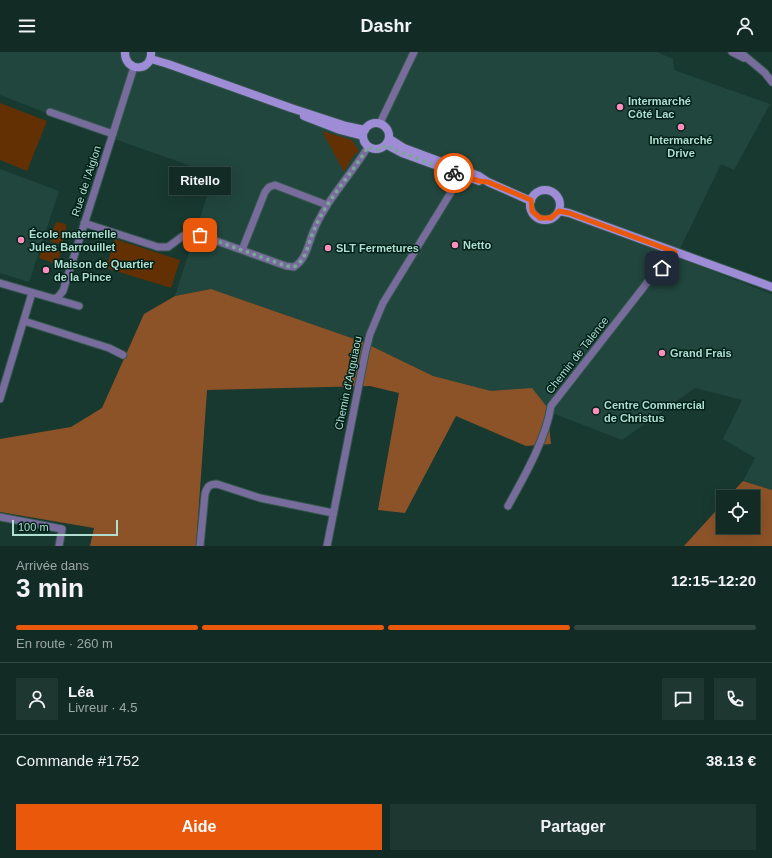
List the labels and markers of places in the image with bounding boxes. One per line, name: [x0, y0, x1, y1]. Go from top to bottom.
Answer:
place label: Intermarché Côté Lac: [628, 95, 691, 120]
marker: Intermarché Côté Lac: [615, 102, 625, 112]
marker: Intermarché Drive: [676, 122, 686, 132]
place label: Intermarché Drive: [650, 134, 712, 159]
callout: Ritello: [169, 167, 231, 195]
pin: [183, 218, 217, 252]
place label: École maternelle Jules Barrouillet: [29, 228, 116, 253]
marker: École maternelle Jules Barrouillet: [16, 235, 26, 245]
place label: Netto: [463, 239, 491, 251]
marker: Netto: [450, 240, 460, 250]
place label: SLT Fermetures: [336, 242, 419, 254]
marker: SLT Fermetures: [323, 243, 333, 253]
pin: [645, 251, 679, 285]
place label: Maison de Quartier de la Pince: [54, 258, 154, 283]
marker: Maison de Quartier de la Pince: [41, 265, 51, 275]
place label: Grand Frais: [670, 347, 732, 359]
marker: Grand Frais: [657, 348, 667, 358]
place label: Centre Commercial de Christus: [604, 399, 705, 424]
marker: Centre Commercial de Christus: [591, 406, 601, 416]

